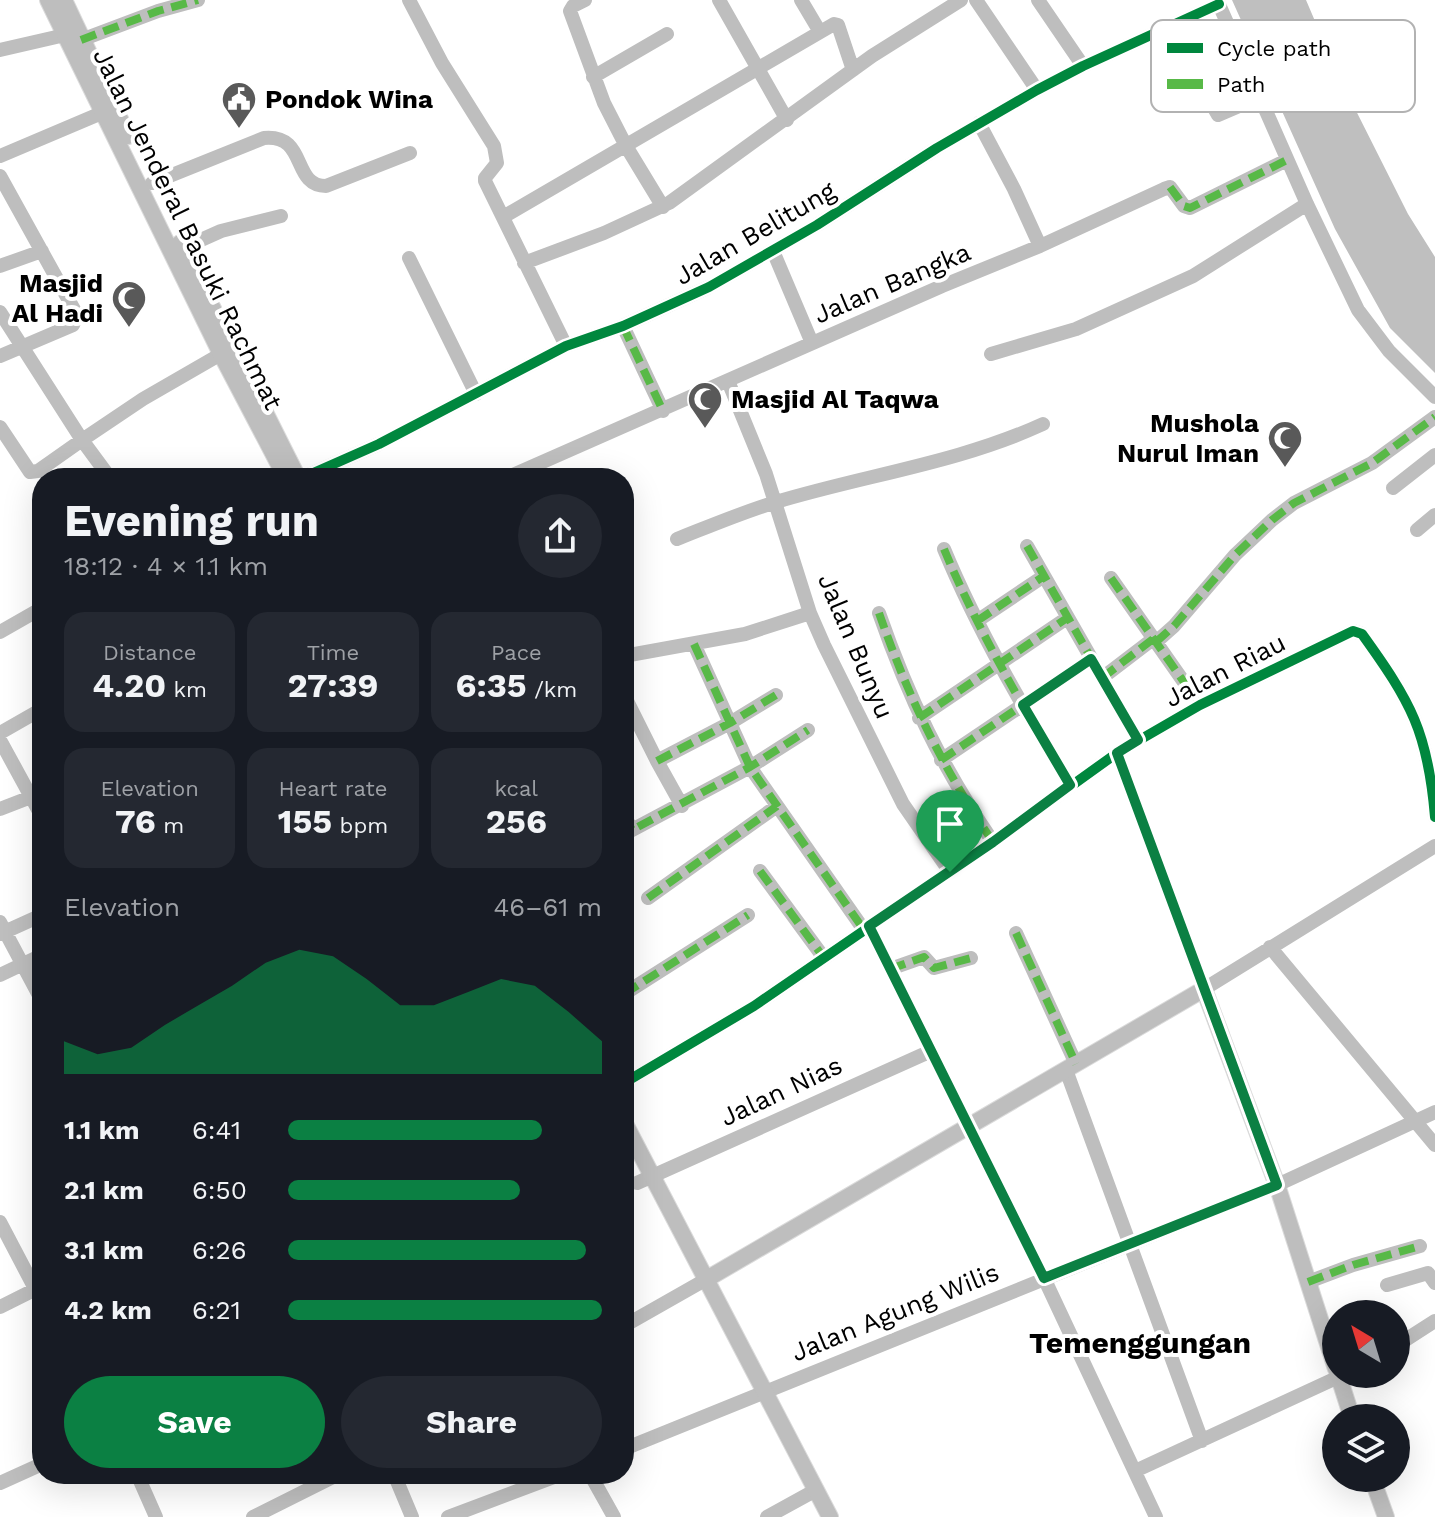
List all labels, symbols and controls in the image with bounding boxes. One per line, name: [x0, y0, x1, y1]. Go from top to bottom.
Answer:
legend: [1151, 20, 1415, 112]
text: Cycle path: [1217, 36, 1331, 61]
street label: Jalan Jenderal Basuki Rachmat: [87, 43, 289, 415]
text: Path: [1217, 72, 1265, 97]
public building icon: Pondok Wina: [220, 80, 258, 130]
place label: Pondok Wina: [265, 84, 433, 114]
street label: Jalan Belitung: [669, 175, 841, 291]
street label: Jalan Bangka: [809, 236, 975, 330]
place label: Masjid Al Hadi: [12, 268, 103, 328]
mosque icon: Masjid Al Hadi: [110, 279, 148, 329]
mosque icon: Masjid Al Taqwa: [686, 380, 724, 430]
place label: Masjid Al Taqwa: [731, 384, 939, 414]
place label: Mushola Nurul Iman: [1117, 408, 1259, 468]
mosque icon: Mushola Nurul Iman: [1266, 419, 1304, 469]
button: share: [518, 494, 602, 578]
text: Evening run: [64, 495, 319, 547]
text: 18:12 · 4 × 1.1 km: [64, 551, 268, 581]
street label: Jalan Bunyu: [812, 569, 900, 723]
street label: Jalan Riau: [1160, 627, 1290, 713]
text: Distance: [103, 640, 196, 665]
text: Time: [307, 640, 359, 665]
text: Pace: [491, 640, 542, 665]
text: 4.20: [92, 665, 166, 705]
text: 27:39: [287, 665, 379, 705]
text: 6:35: [455, 665, 527, 705]
text: km: [166, 677, 207, 702]
text: /km: [527, 677, 577, 702]
text: Elevation: [101, 776, 199, 801]
text: Heart rate: [279, 776, 387, 801]
text: kcal: [495, 776, 538, 801]
pin: [916, 790, 984, 872]
text: 76: [115, 801, 156, 841]
text: 155: [278, 801, 332, 841]
text: 256: [486, 801, 547, 841]
icon: arrive: [928, 802, 972, 846]
text: m: [156, 813, 184, 838]
text: bpm: [332, 813, 388, 838]
text: Elevation: [64, 892, 180, 922]
text: 46–61 m: [493, 892, 602, 922]
street label: Jalan Nias: [715, 1050, 847, 1132]
text: 1.1 km: [64, 1115, 139, 1145]
text: 6:41: [192, 1115, 241, 1145]
text: 2.1 km: [64, 1175, 144, 1205]
text: 6:50: [192, 1175, 247, 1205]
text: 3.1 km: [64, 1235, 144, 1265]
text: 6:26: [192, 1235, 246, 1265]
street label: Jalan Agung Wilis: [787, 1257, 1003, 1367]
text: 4.2 km: [64, 1295, 152, 1325]
text: 6:21: [192, 1295, 241, 1325]
north arrow: [1322, 1300, 1410, 1388]
map controls: [1322, 1300, 1410, 1492]
district label: Temenggungan: [1029, 1325, 1251, 1360]
button: Save: [64, 1376, 325, 1468]
button: Share: [341, 1376, 602, 1468]
button: layers: [1322, 1404, 1410, 1492]

